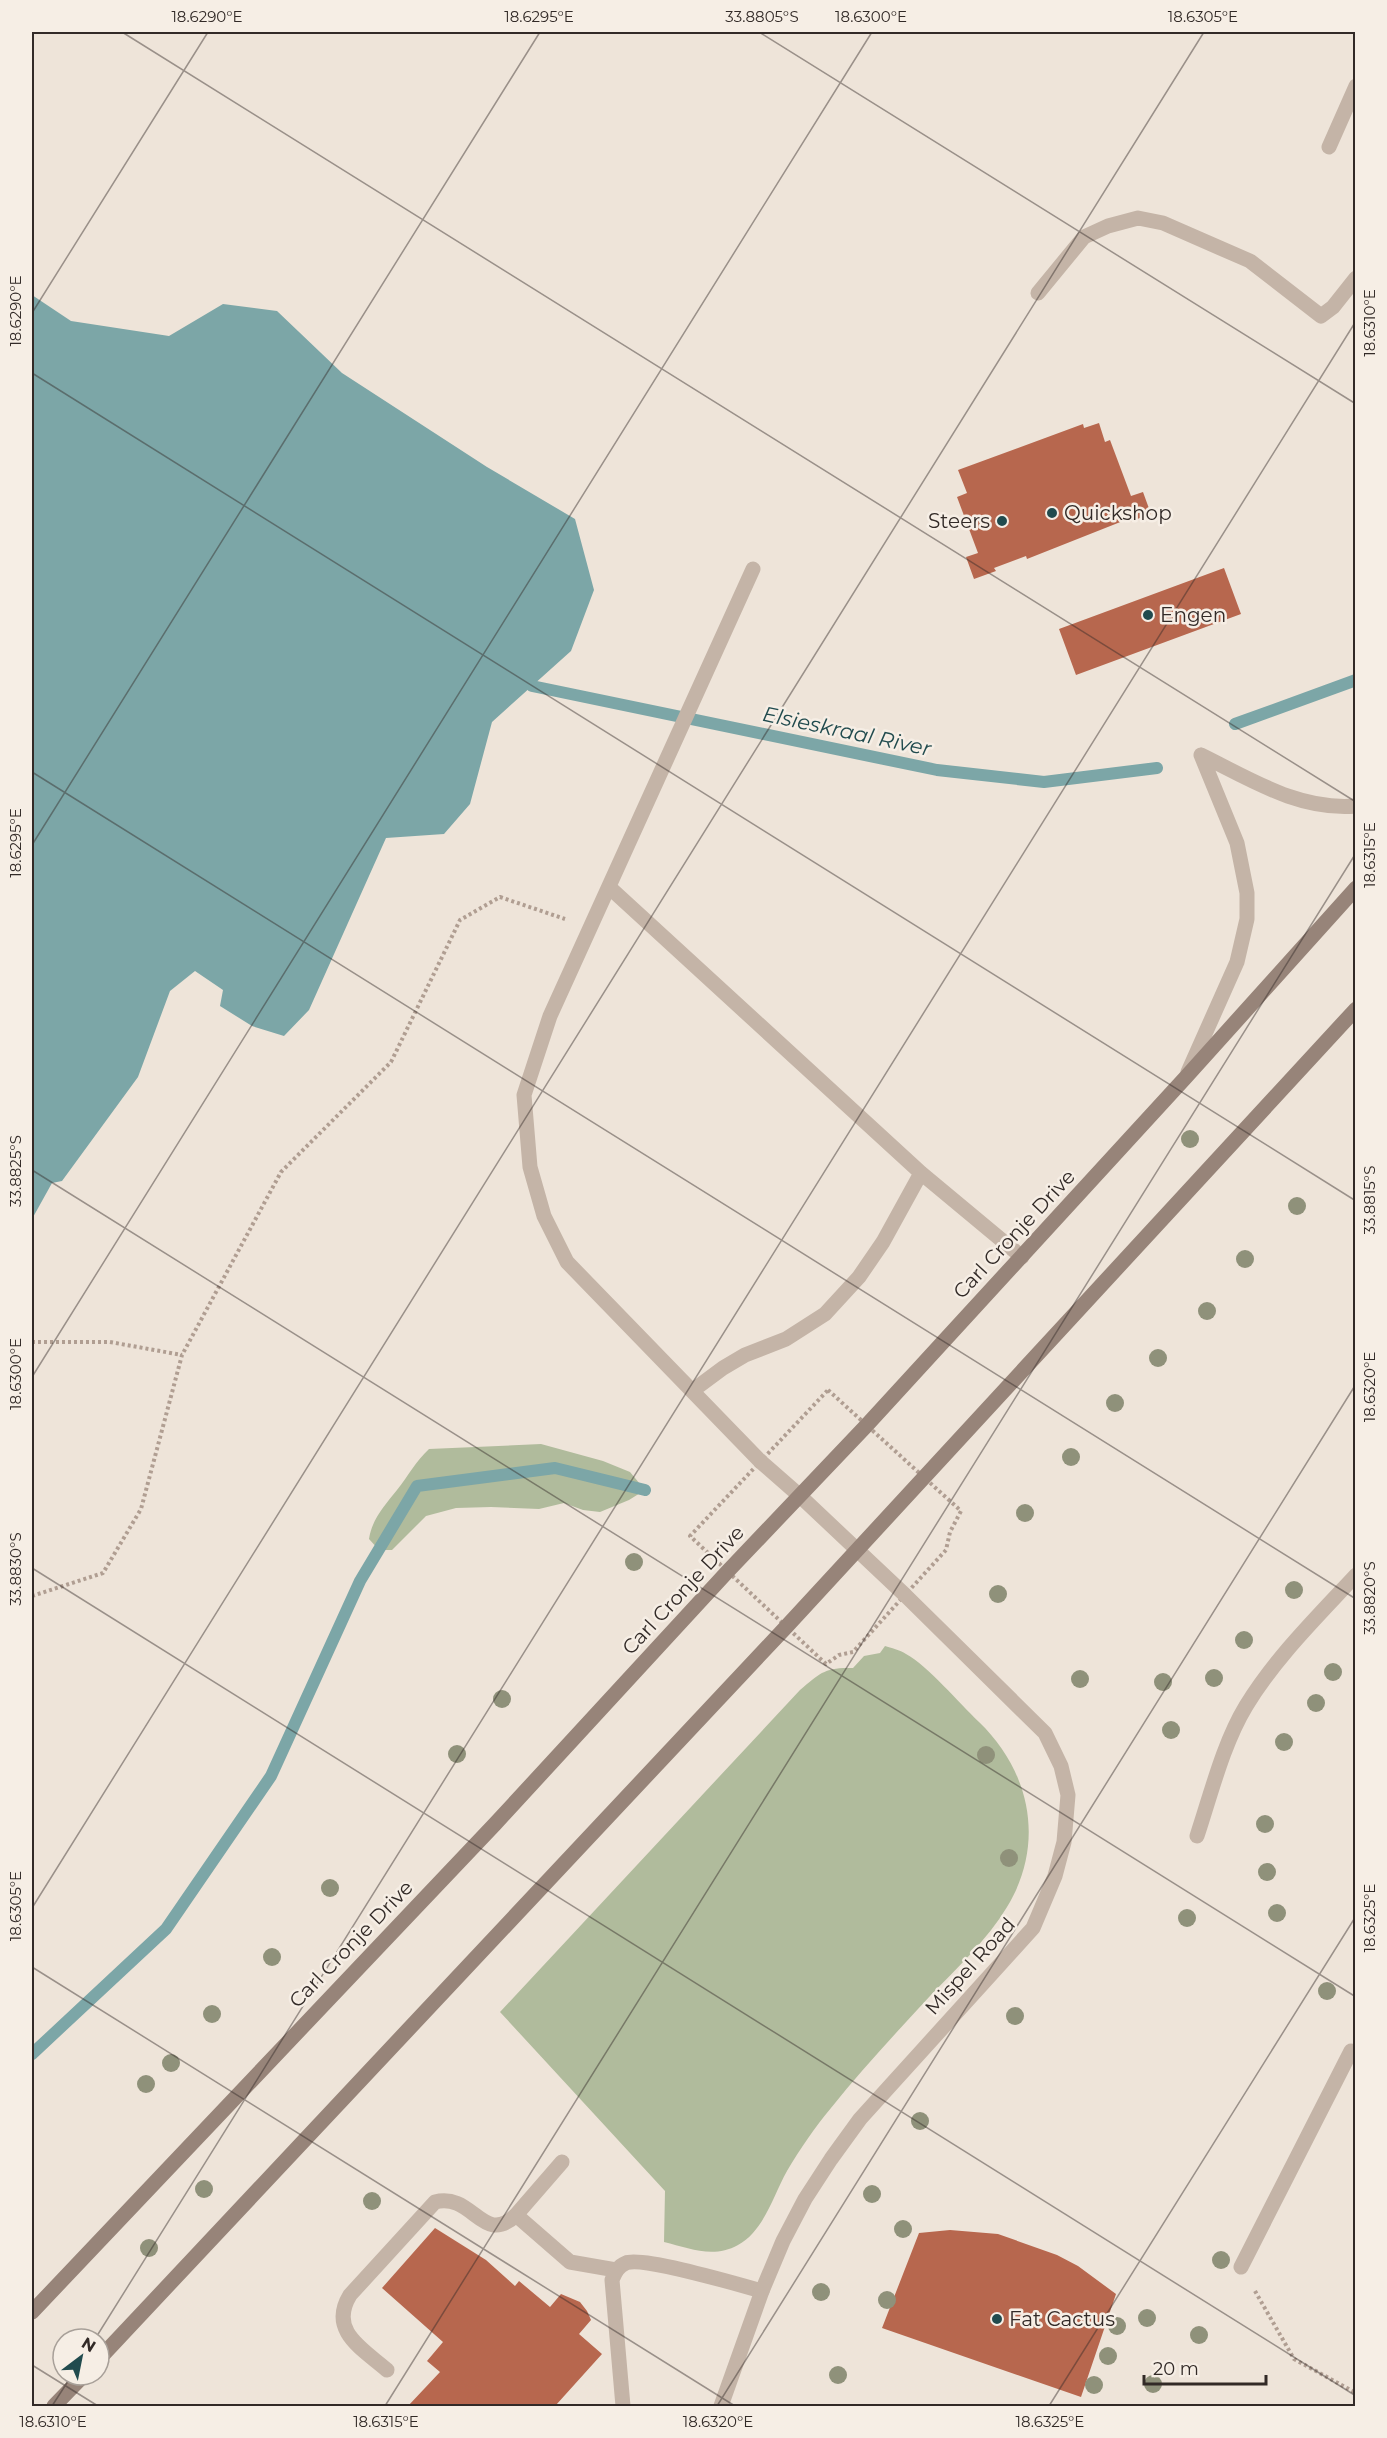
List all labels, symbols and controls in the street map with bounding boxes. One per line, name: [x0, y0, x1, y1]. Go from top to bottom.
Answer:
text: 18.6290°E: [171, 7, 243, 26]
text: 18.6295°E: [504, 7, 574, 26]
text: 33.8805°S: [725, 7, 799, 26]
text: 18.6300°E: [835, 7, 907, 26]
text: 18.6305°E: [1168, 7, 1238, 26]
text: 18.6290°E: [6, 275, 25, 347]
text: 18.6310°E: [1360, 289, 1379, 357]
place label: Quickshop: [1064, 501, 1172, 525]
marker: Quickshop: [1045, 506, 1059, 520]
place label: Steers: [928, 509, 990, 533]
marker: Steers: [995, 514, 1009, 528]
place label: Engen: [1160, 603, 1226, 627]
marker: Engen: [1141, 608, 1155, 622]
water label: Elsieskraal River: [760, 701, 934, 761]
text: 18.6295°E: [6, 808, 25, 878]
text: 18.6315°E: [1360, 822, 1379, 888]
text: 33.8825°S: [6, 1135, 25, 1207]
street label: Carl Cronje Drive: [948, 1165, 1080, 1303]
text: 33.8815°S: [1360, 1166, 1379, 1234]
text: 18.6300°E: [6, 1338, 25, 1410]
text: 18.6320°E: [1360, 1352, 1379, 1422]
street label: Carl Cronje Drive: [617, 1521, 749, 1659]
text: 33.8830°S: [6, 1532, 25, 1606]
text: 33.8820°S: [1360, 1561, 1379, 1635]
text: 18.6305°E: [6, 1871, 25, 1941]
street label: Carl Cronje Drive: [284, 1875, 418, 2013]
text: 18.6325°E: [1360, 1884, 1379, 1952]
street label: Mispel Road: [920, 1912, 1020, 2020]
place label: Fat Cactus: [1009, 2307, 1115, 2331]
marker: Fat Cactus: [990, 2312, 1004, 2326]
north arrow: [51, 2327, 111, 2387]
text: N: [78, 2333, 99, 2356]
scale bar: [1144, 2348, 1266, 2386]
text: 20 m: [1153, 2358, 1199, 2380]
text: 18.6310°E: [19, 2412, 87, 2431]
text: 18.6315°E: [353, 2412, 419, 2431]
text: 18.6320°E: [683, 2412, 753, 2431]
text: 18.6325°E: [1016, 2412, 1084, 2431]

